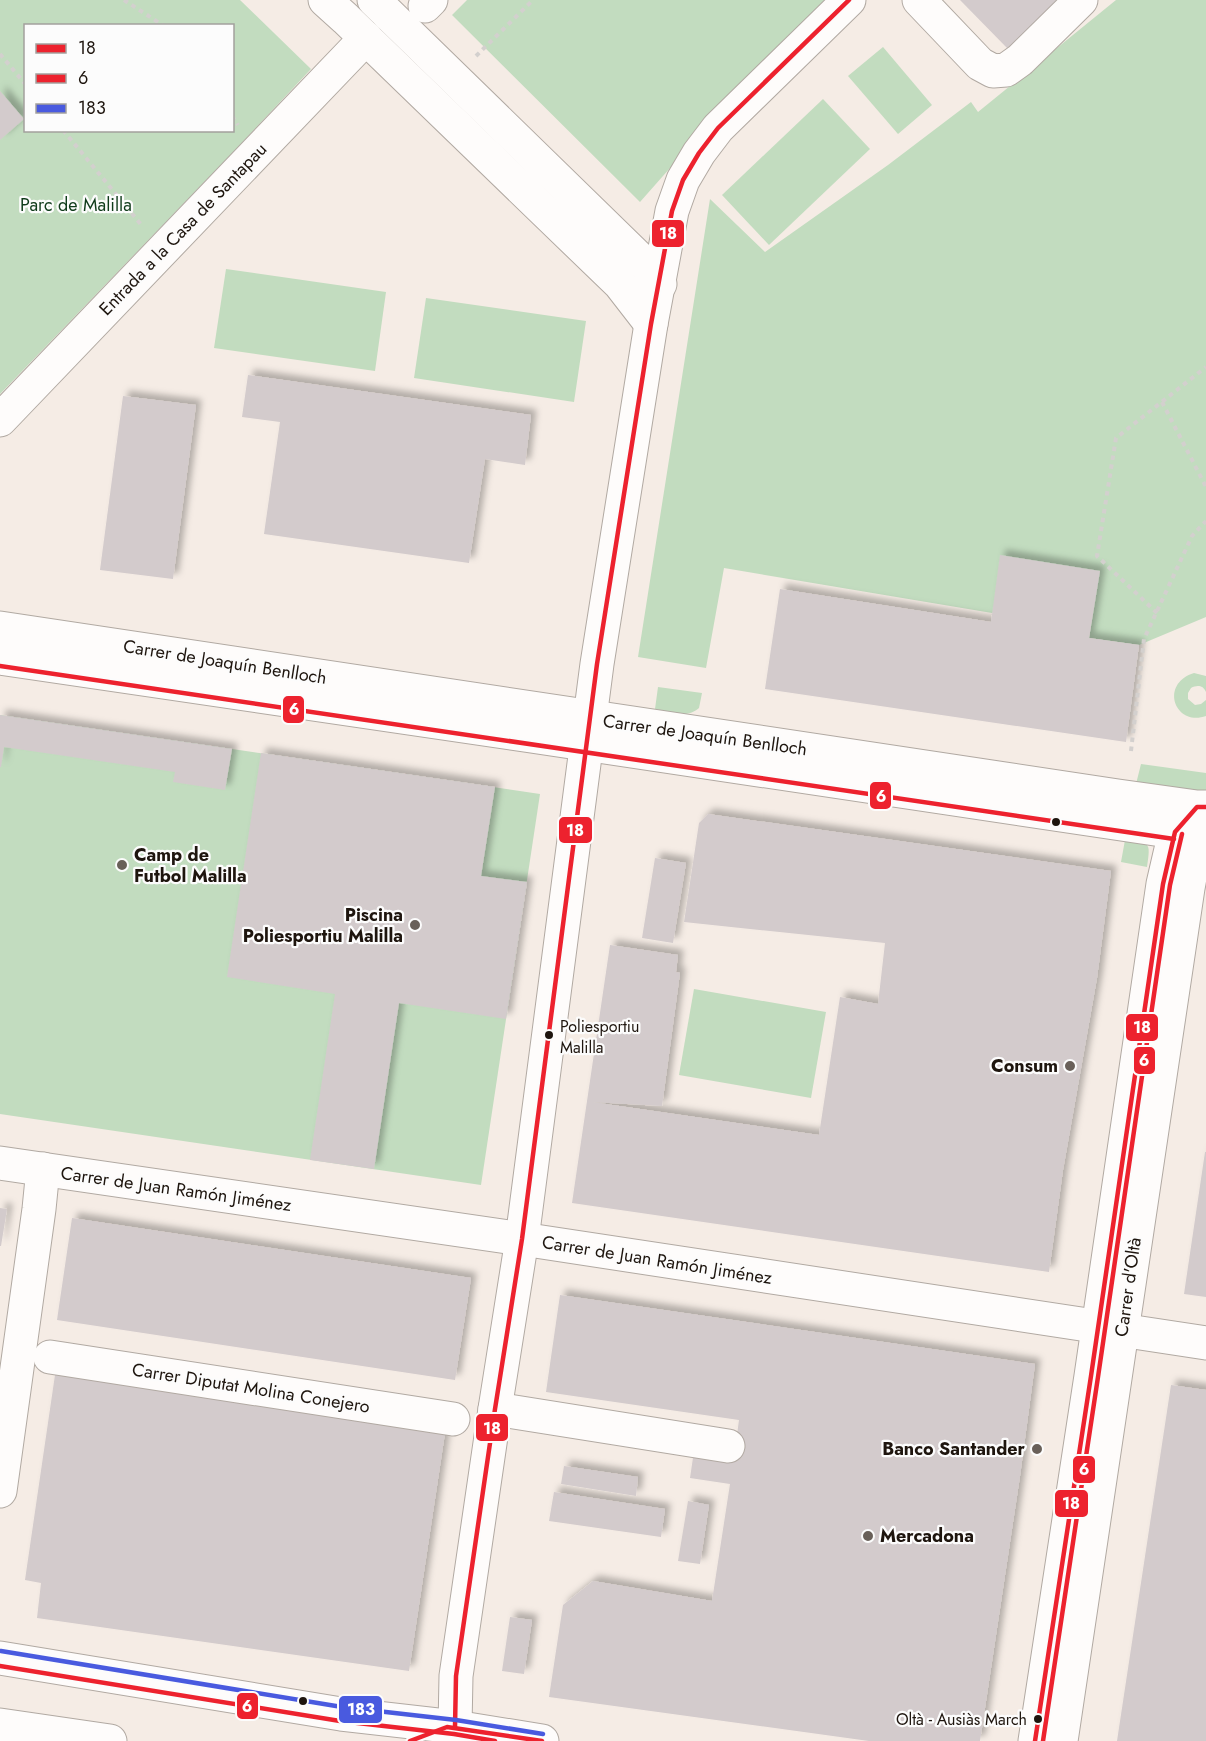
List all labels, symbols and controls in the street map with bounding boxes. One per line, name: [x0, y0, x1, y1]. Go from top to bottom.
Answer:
legend: [24, 24, 234, 132]
text: 18: [78, 35, 96, 61]
text: 6: [78, 65, 88, 91]
text: 183: [78, 95, 106, 121]
street label: Entrada a la Casa de Santapau: [93, 137, 273, 321]
park label: Parc de Malilla: [20, 192, 132, 218]
line badge: 18: [651, 219, 685, 248]
text: 18: [659, 222, 677, 245]
street label: Carrer de Joaquín Benlloch: [121, 633, 329, 691]
line badge: 6: [282, 695, 305, 724]
text: 6: [289, 698, 299, 721]
street label: Carrer de Joaquín Benlloch: [601, 708, 809, 762]
line badge: 6: [869, 781, 892, 810]
text: 6: [876, 785, 886, 808]
line badge: 18: [558, 816, 593, 844]
unlabelled marker: [1050, 816, 1062, 828]
text: 18: [566, 819, 584, 842]
place label: Camp de Futbol Malilla: [134, 842, 247, 889]
marker: Camp de Futbol Malilla: [115, 858, 129, 872]
place label: Piscina Poliesportiu Malilla: [243, 902, 403, 949]
marker: Piscina Poliesportiu Malilla: [408, 918, 422, 932]
line badge: 18: [1125, 1013, 1159, 1042]
place label: Poliesportiu Malilla: [560, 1015, 639, 1059]
text: 18: [1133, 1016, 1151, 1039]
marker: Poliesportiu Malilla: [543, 1029, 555, 1041]
line badge: 6: [1133, 1046, 1156, 1075]
text: 6: [1139, 1049, 1149, 1072]
place label: Consum: [991, 1053, 1058, 1079]
marker: Consum: [1063, 1059, 1077, 1073]
street label: Carrer de Juan Ramón Jiménez: [59, 1160, 294, 1218]
street label: Carrer de Juan Ramón Jiménez: [540, 1229, 775, 1291]
street label: Carrer d'Oltà: [1108, 1236, 1148, 1338]
street label: Carrer Diputat Molina Conejero: [130, 1356, 372, 1420]
line badge: 18: [475, 1413, 509, 1442]
text: 18: [483, 1417, 501, 1440]
place label: Banco Santander: [882, 1436, 1026, 1462]
marker: Banco Santander: [1030, 1442, 1044, 1456]
line badge: 6: [1072, 1455, 1096, 1484]
text: 6: [1079, 1458, 1089, 1481]
line badge: 18: [1054, 1489, 1089, 1518]
text: 18: [1062, 1492, 1080, 1515]
place label: Mercadona: [880, 1523, 974, 1549]
marker: Mercadona: [861, 1529, 875, 1543]
line badge: 6: [236, 1692, 259, 1720]
text: 6: [242, 1695, 252, 1718]
unlabelled marker: [297, 1695, 309, 1707]
line badge: 183: [338, 1695, 383, 1724]
text: 183: [347, 1698, 375, 1721]
place label: Oltà - Ausiàs March: [896, 1708, 1027, 1731]
marker: Oltà - Ausiàs March: [1032, 1713, 1044, 1725]

